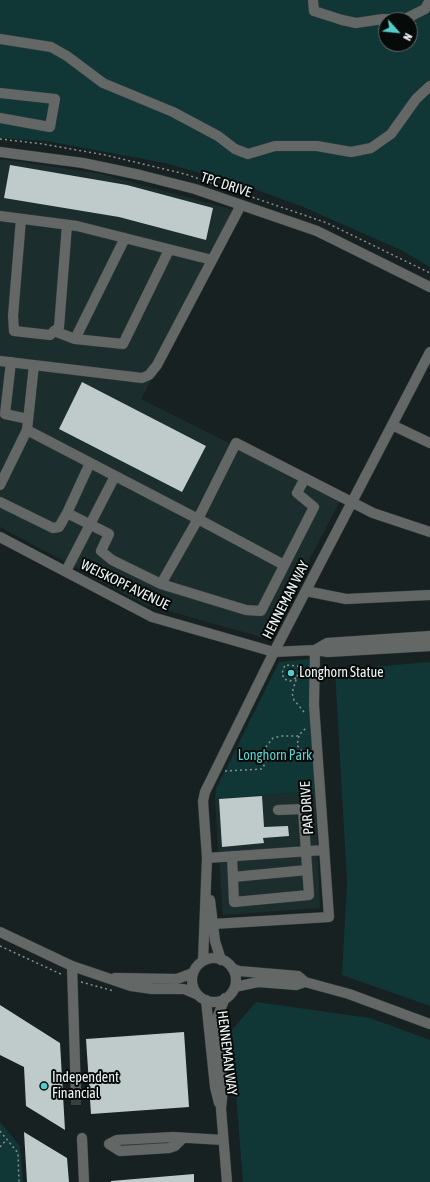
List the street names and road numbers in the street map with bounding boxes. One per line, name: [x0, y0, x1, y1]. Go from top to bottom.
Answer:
street label: TPC DRIVE: [198, 169, 254, 201]
street label: WEISKOPF AVENUE: [78, 556, 172, 614]
street label: HENNEMAN WAY: [259, 558, 313, 642]
street label: PAR DRIVE: [297, 781, 317, 835]
street label: HENNEMAN WAY: [213, 1010, 241, 1096]

